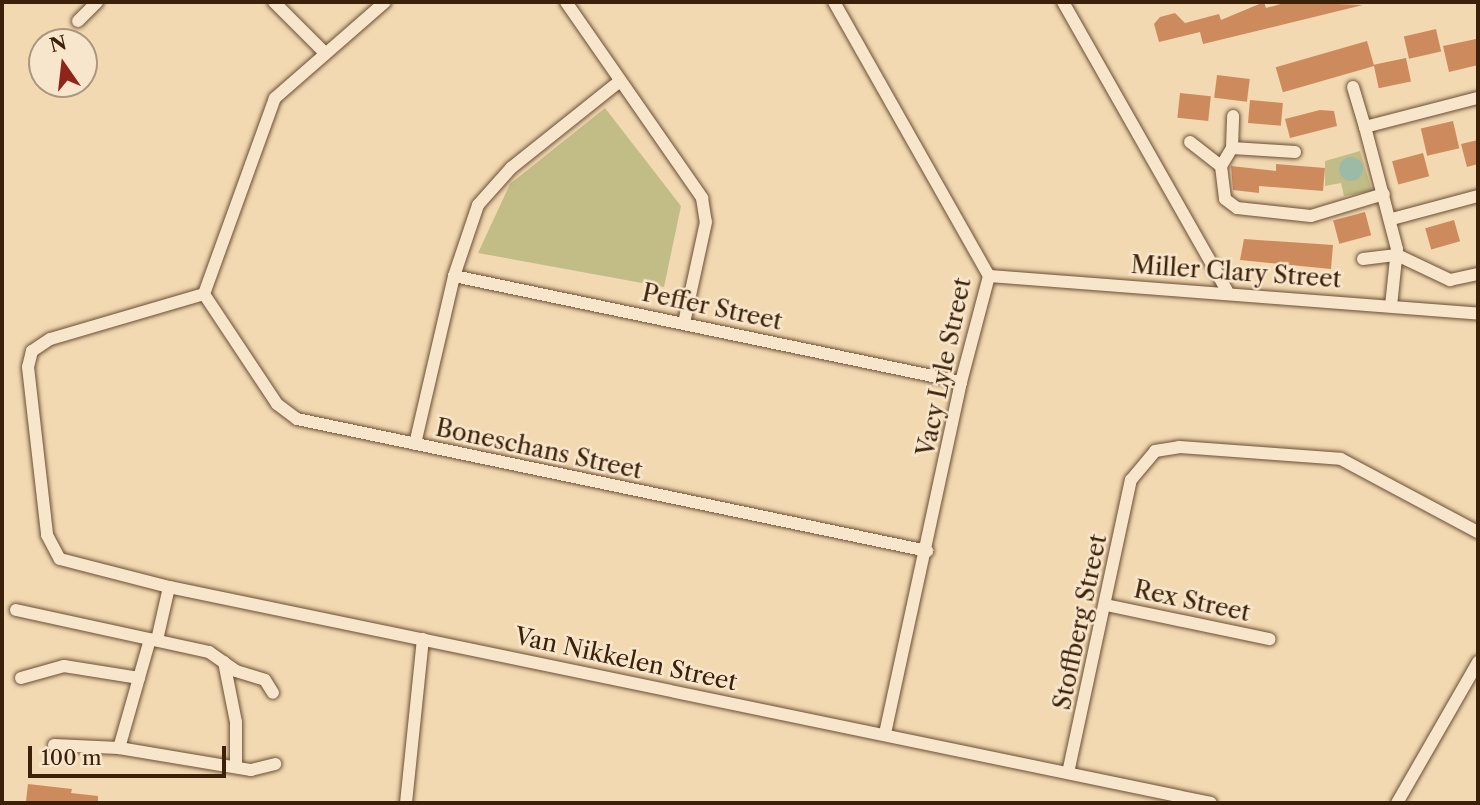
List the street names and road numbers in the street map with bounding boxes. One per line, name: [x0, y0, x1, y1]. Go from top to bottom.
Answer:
street label: Miller Clary Street: [1129, 250, 1343, 294]
street label: Vacy Lyle Street: [911, 275, 977, 459]
street label: Peffer Street: [639, 278, 785, 336]
street label: Boneschans Street: [433, 413, 645, 485]
street label: Stoffberg Street: [1047, 532, 1113, 712]
street label: Rex Street: [1131, 575, 1253, 627]
street label: Van Nikkelen Street: [512, 621, 740, 697]

